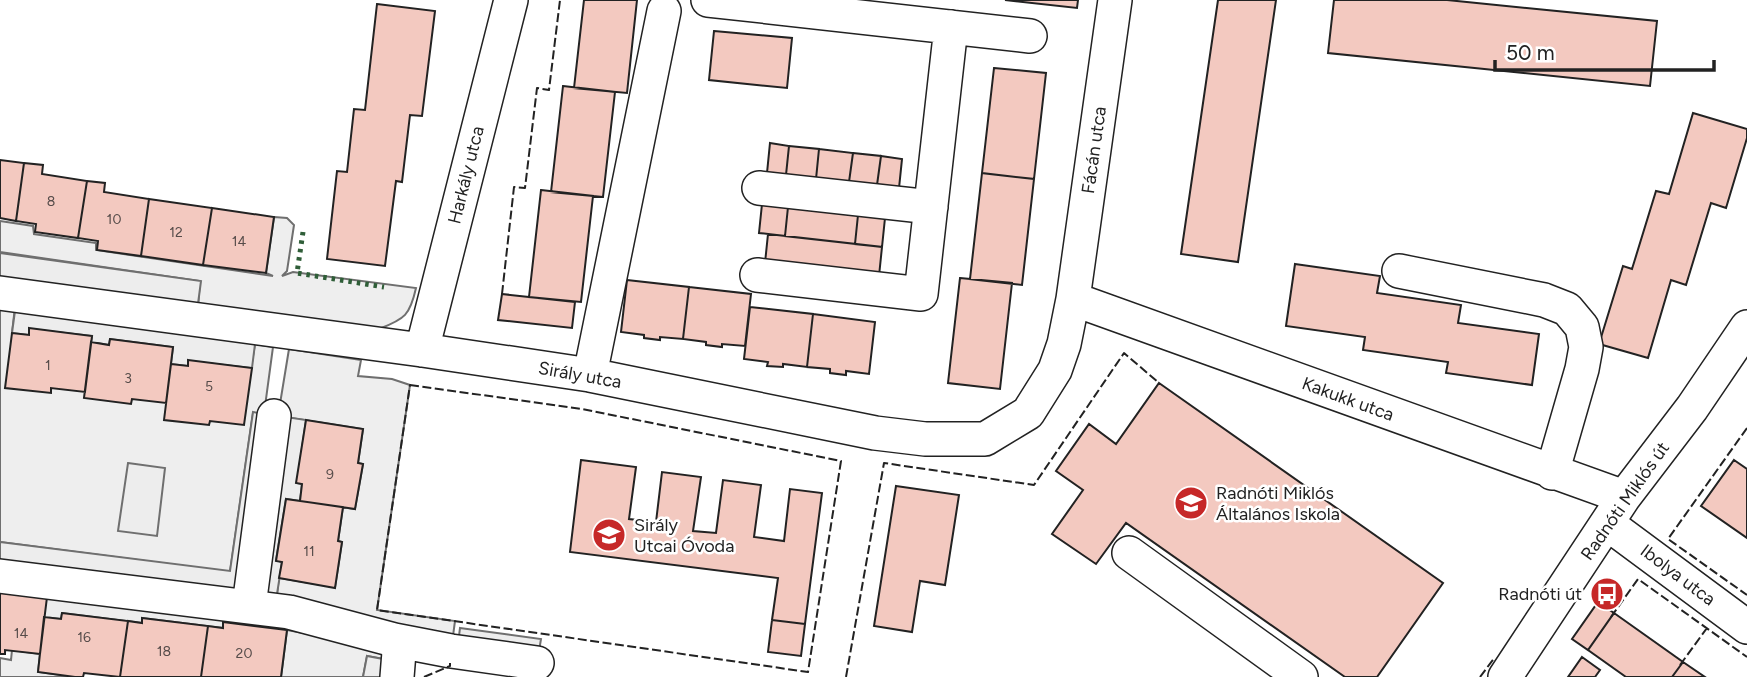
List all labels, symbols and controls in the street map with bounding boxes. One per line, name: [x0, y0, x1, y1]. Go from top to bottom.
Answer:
scale bar: [1495, 28, 1714, 72]
text: 50 m: [1506, 40, 1555, 65]
street label: Fácán utca: [1077, 105, 1111, 195]
street label: Harkály utca: [443, 124, 489, 226]
house number: 8: [47, 193, 55, 210]
house number: 10: [107, 211, 121, 228]
house number: 12: [169, 224, 183, 241]
house number: 14: [232, 233, 247, 250]
house number: 1: [45, 357, 51, 374]
street label: Sirály utca: [537, 357, 623, 393]
house number: 3: [124, 370, 132, 387]
street label: Kakukk utca: [1299, 372, 1397, 426]
house number: 5: [205, 378, 213, 395]
street label: Radnóti Miklós út: [1576, 438, 1674, 564]
house number: 9: [326, 466, 334, 483]
place label: Radnóti Miklós Általános Iskola: [1216, 482, 1340, 525]
school or university icon: Radnóti Miklós Általános Iskola: [1172, 484, 1210, 522]
place label: Sirály Utcai Óvoda: [634, 514, 734, 557]
school or university icon: Sirály Utcai Óvoda: [590, 516, 628, 554]
street label: Ibolya utca: [1636, 540, 1720, 610]
house number: 11: [303, 543, 315, 560]
bus stop icon: Radnóti út: [1588, 575, 1626, 613]
place label: Radnóti út: [1498, 583, 1582, 605]
house number: 14: [14, 625, 29, 642]
house number: 16: [77, 629, 91, 646]
house number: 18: [157, 643, 171, 660]
house number: 20: [236, 645, 252, 662]

